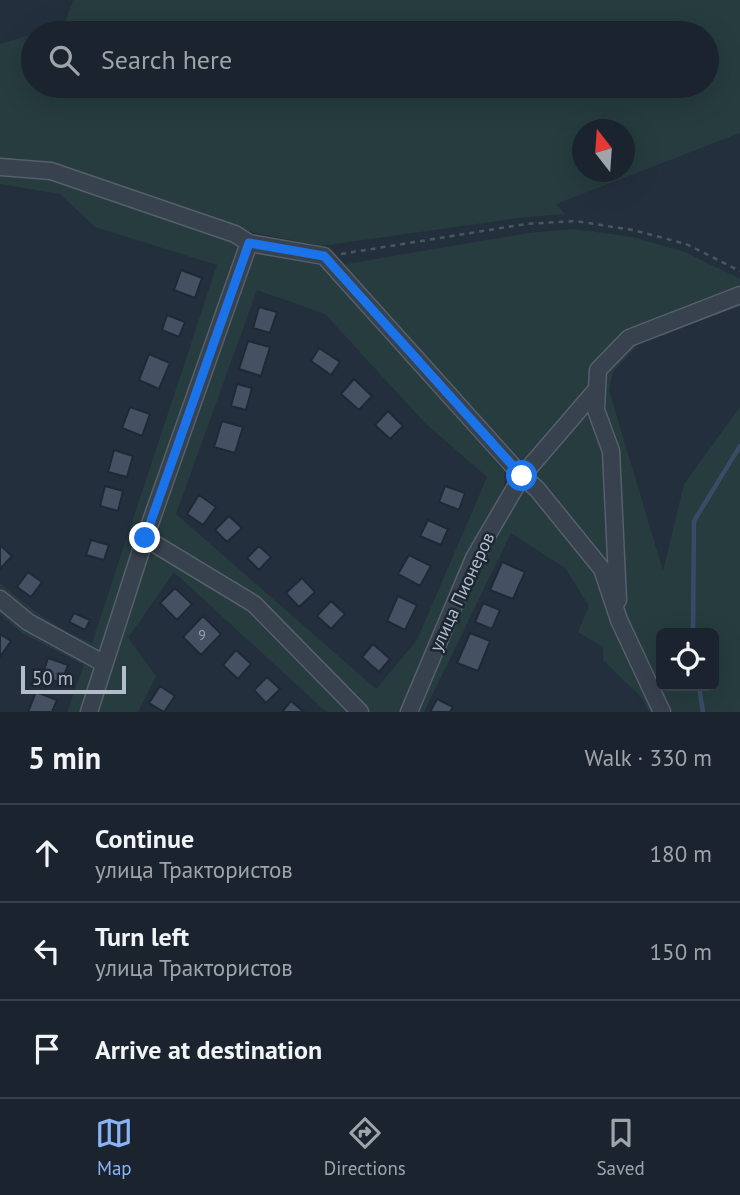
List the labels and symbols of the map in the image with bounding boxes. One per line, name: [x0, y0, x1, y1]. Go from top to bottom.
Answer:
north arrow: [572, 119, 635, 182]
route start: [506, 460, 537, 491]
route end: [129, 522, 160, 553]
street label: улица Пионеров: [424, 528, 499, 655]
house number: 9: [198, 626, 206, 644]
scale bar: [21, 663, 126, 695]

